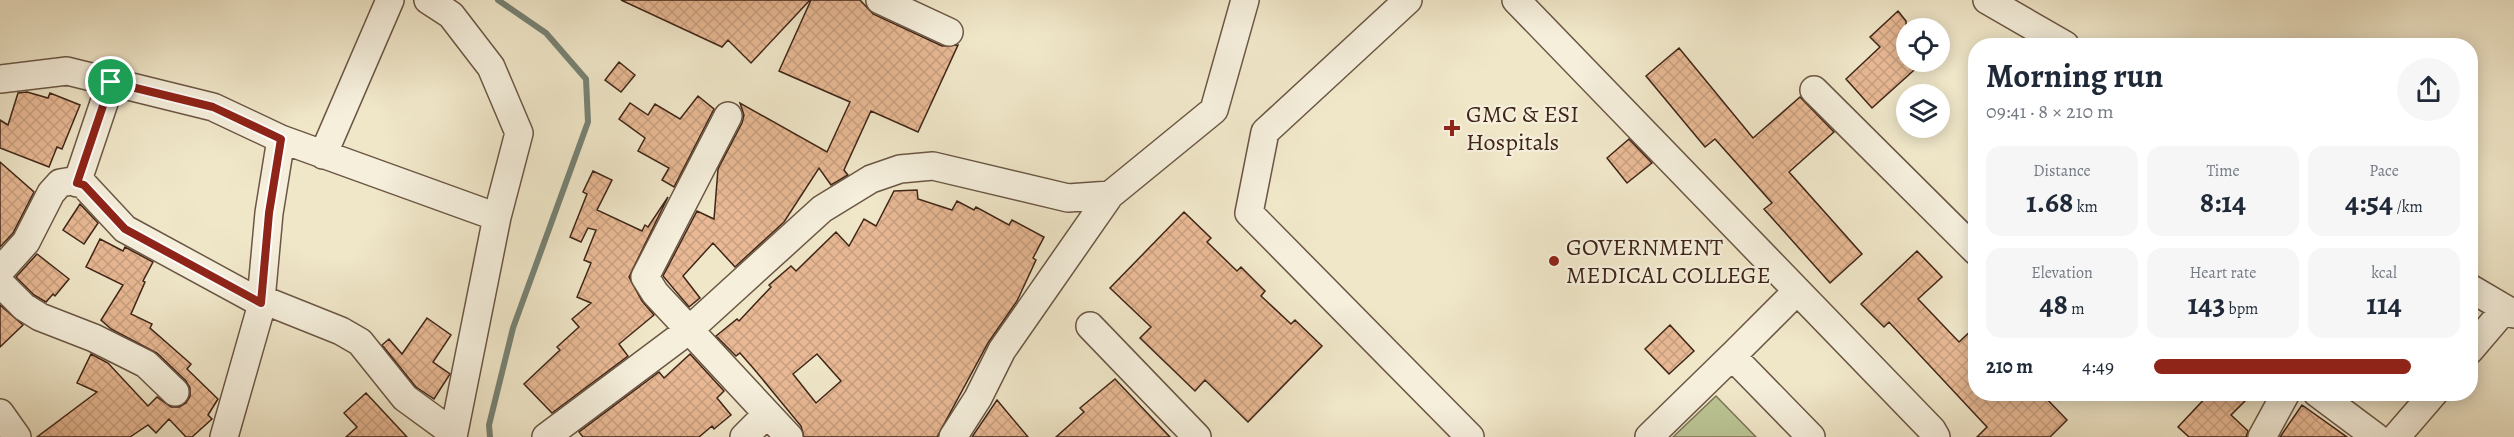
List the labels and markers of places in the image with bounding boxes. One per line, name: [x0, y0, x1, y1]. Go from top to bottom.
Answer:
pin: [85, 56, 136, 107]
place label: GMC & ESI Hospitals: [1466, 98, 1579, 158]
marker: GMC & ESI Hospitals: [1443, 119, 1461, 137]
place label: GOVERNMENT MEDICAL COLLEGE: [1566, 231, 1771, 291]
marker: GOVERNMENT MEDICAL COLLEGE: [1547, 254, 1561, 268]

